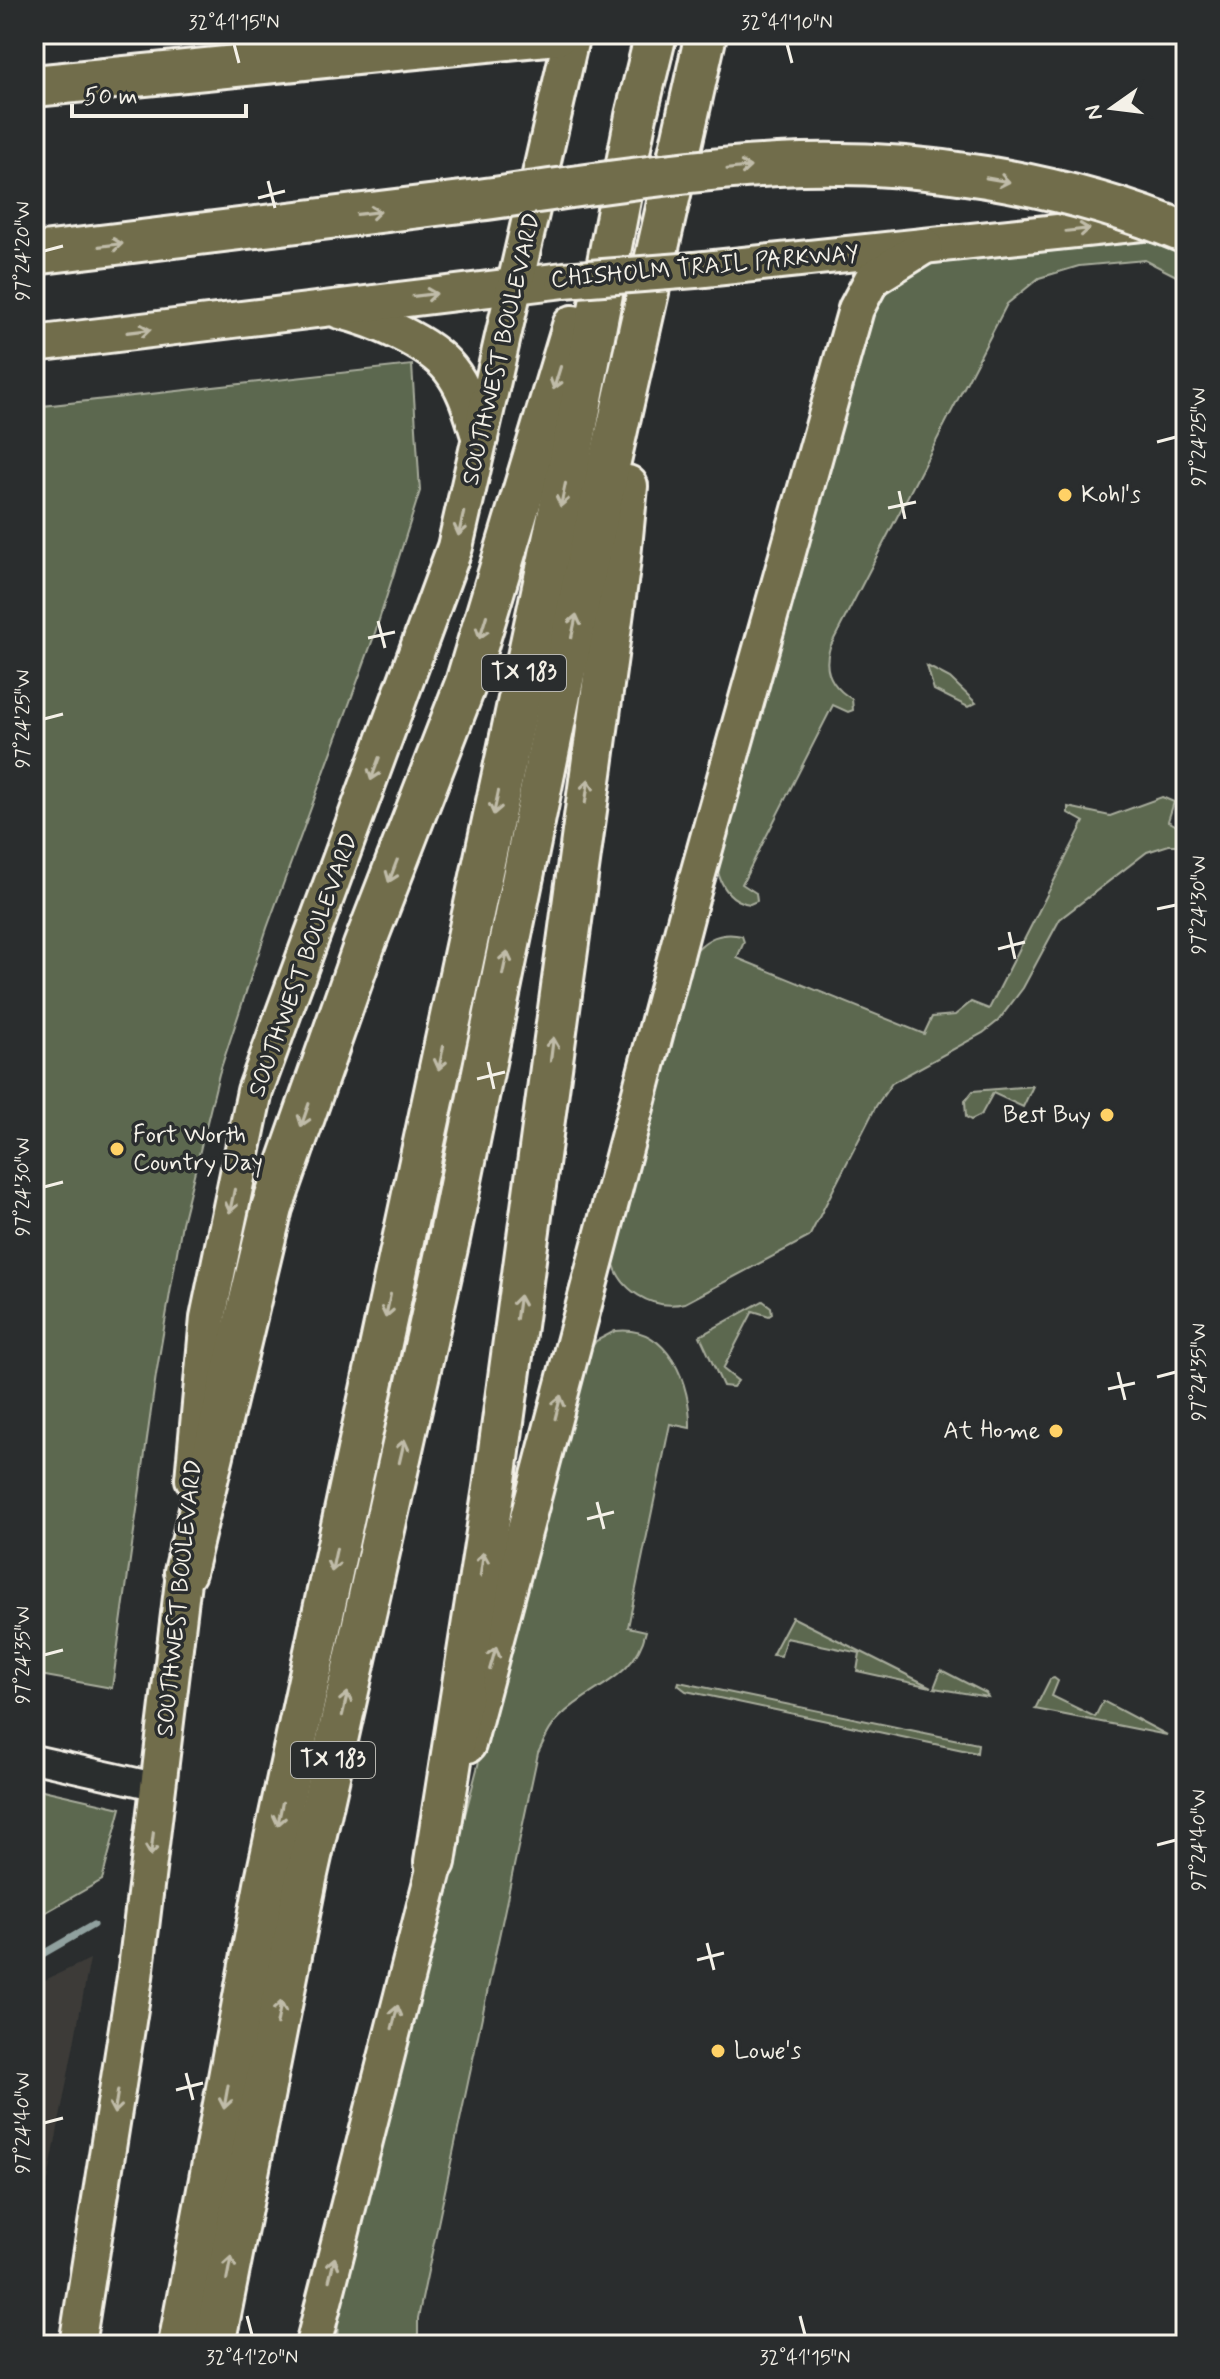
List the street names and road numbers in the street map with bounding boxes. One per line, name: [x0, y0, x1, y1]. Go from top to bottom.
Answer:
street label: SOUTHWEST BOULEVARD: [456, 210, 548, 488]
street label: CHISHOLM TRAIL PARKWAY: [550, 238, 860, 296]
road number: TX 183: [482, 655, 566, 691]
street label: SOUTHWEST BOULEVARD: [242, 829, 366, 1101]
street label: SOUTHWEST BOULEVARD: [150, 1458, 210, 1738]
road number: TX 183: [291, 1742, 375, 1778]

